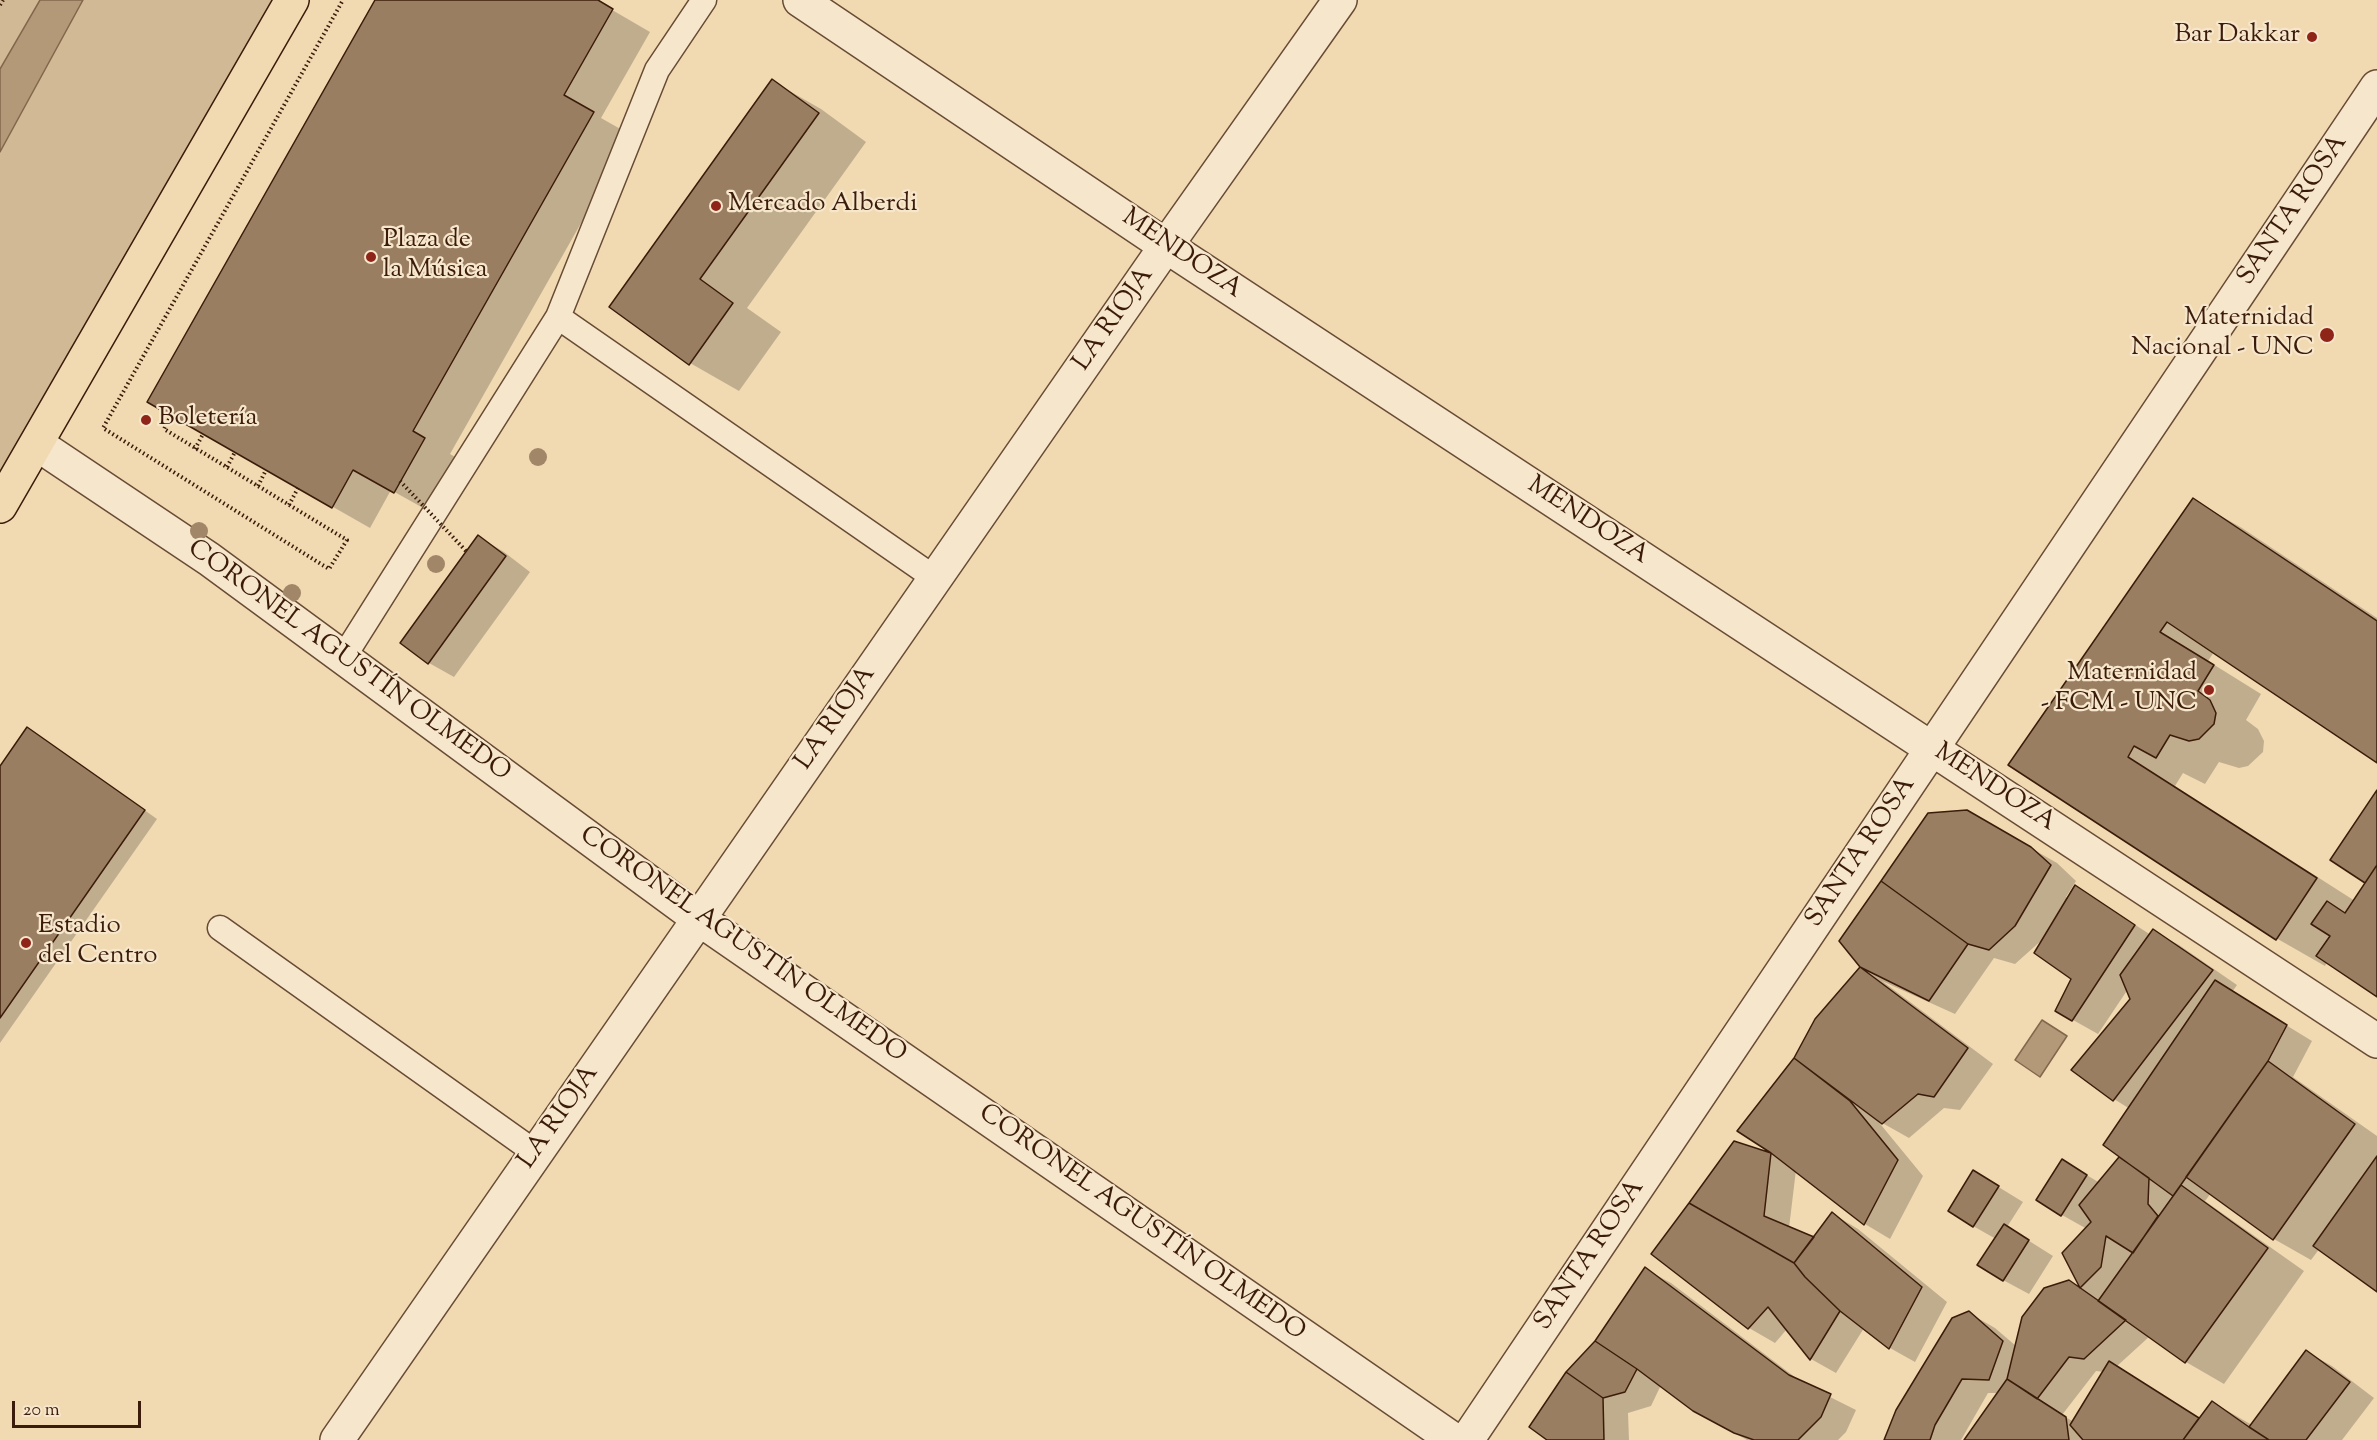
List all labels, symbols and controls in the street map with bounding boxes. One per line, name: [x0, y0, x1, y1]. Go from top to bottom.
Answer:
place label: Bar Dakkar: [2174, 21, 2300, 53]
marker: Bar Dakkar: [2305, 30, 2319, 44]
street label: SANTA ROSA: [2232, 130, 2356, 292]
place label: Mercado Alberdi: [728, 190, 918, 222]
marker: Mercado Alberdi: [709, 199, 723, 213]
street label: MENDOZA: [1115, 203, 1247, 307]
place label: Plaza de la Música: [383, 226, 487, 288]
marker: Plaza de la Música: [364, 250, 378, 264]
street label: LA RIOJA: [1068, 262, 1162, 378]
place label: Maternidad Nacional - UNC: [2131, 304, 2314, 366]
marker: Maternidad Nacional - UNC: [2318, 326, 2336, 344]
place label: Boletería: [158, 404, 258, 436]
marker: Boletería: [139, 413, 153, 427]
street label: MENDOZA: [1520, 471, 1654, 573]
street label: CORONEL AGUSTÍN OLMEDO: [180, 534, 516, 790]
place label: Maternidad - FCM - UNC: [2041, 659, 2197, 720]
street label: LA RIOJA: [790, 661, 884, 777]
marker: Maternidad - FCM - UNC: [2202, 683, 2216, 697]
street label: MENDOZA: [1927, 738, 2061, 840]
street label: SANTA ROSA: [1800, 772, 1924, 934]
street label: CORONEL AGUSTÍN OLMEDO: [573, 821, 911, 1071]
place label: Estadio del Centro: [38, 912, 158, 974]
marker: Estadio del Centro: [19, 936, 33, 950]
street label: LA RIOJA: [513, 1060, 607, 1176]
street label: CORONEL AGUSTÍN OLMEDO: [972, 1099, 1310, 1349]
street label: SANTA ROSA: [1529, 1175, 1653, 1337]
scale bar: [15, 1389, 144, 1427]
text: 20 m: [23, 1398, 60, 1424]

